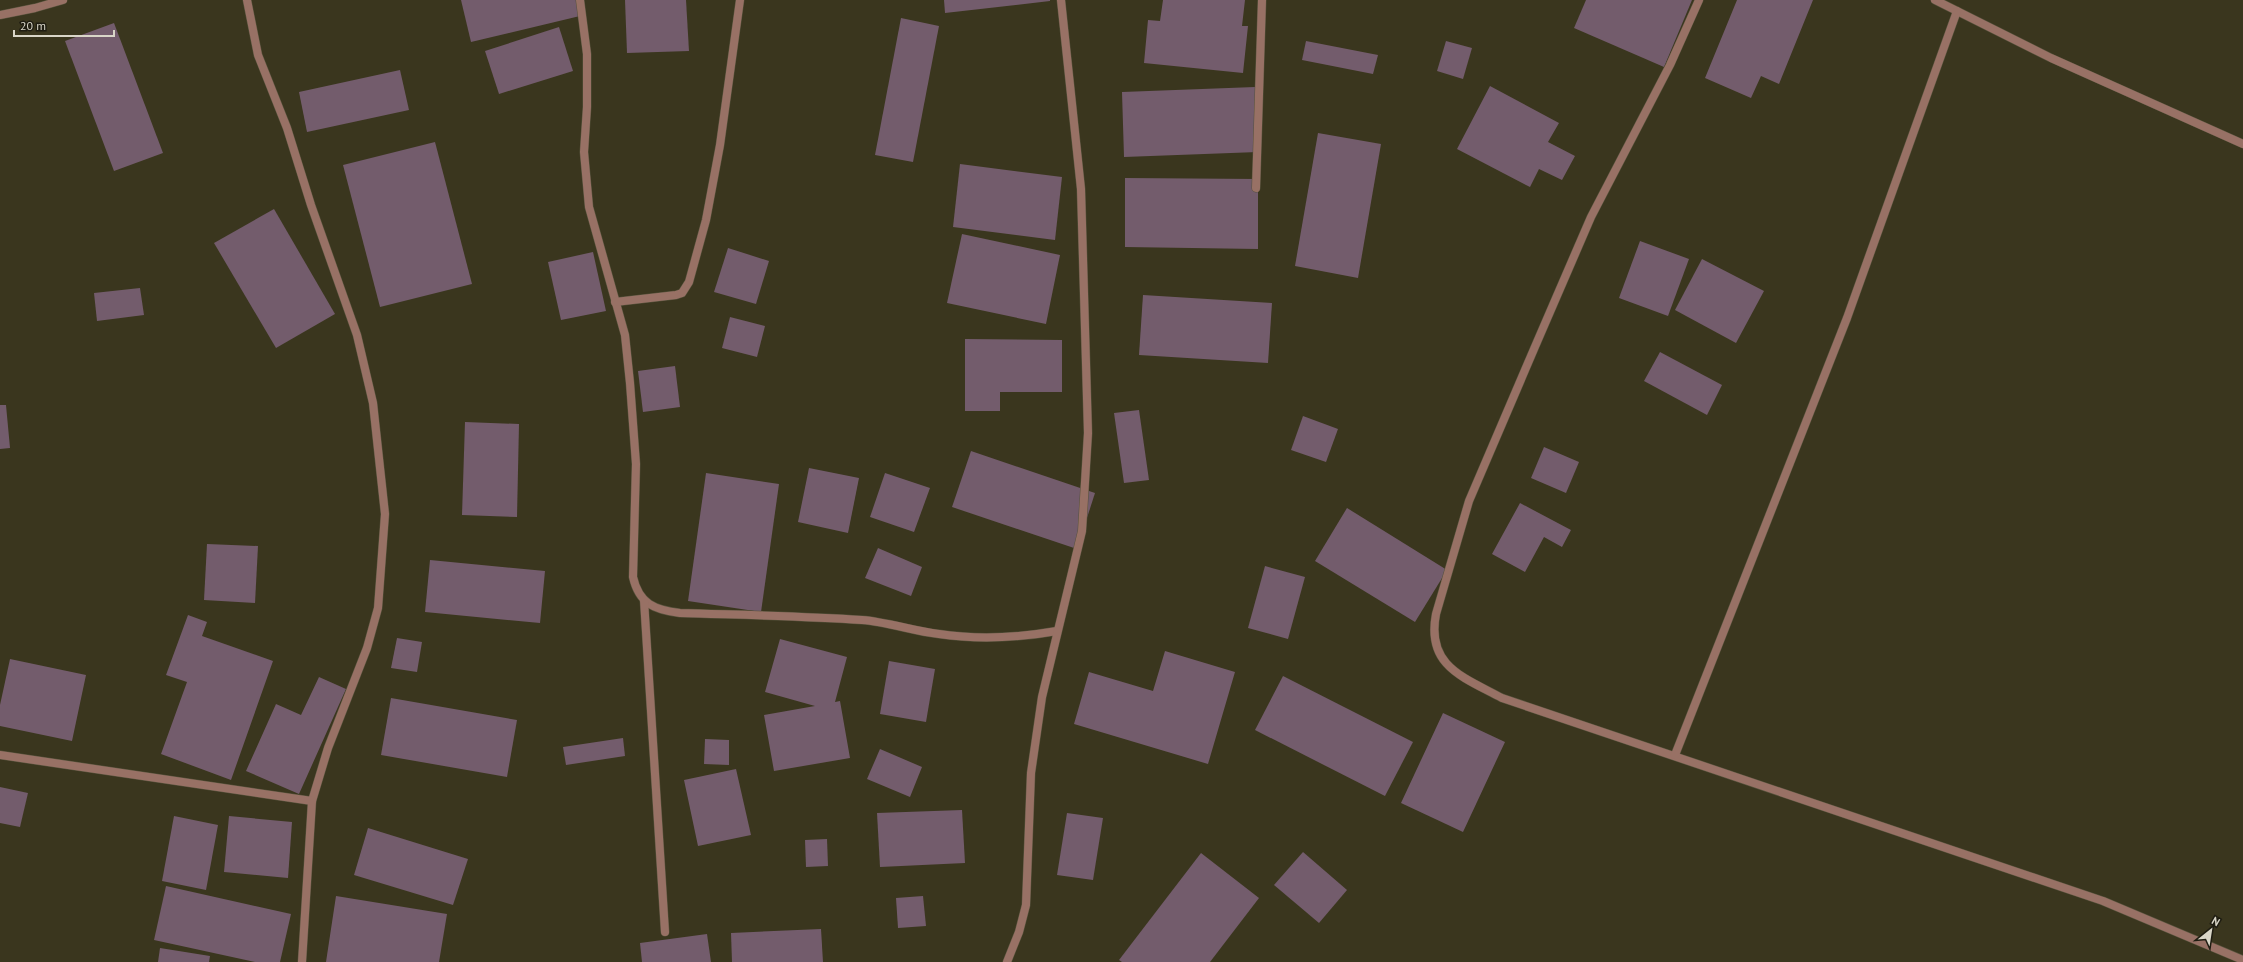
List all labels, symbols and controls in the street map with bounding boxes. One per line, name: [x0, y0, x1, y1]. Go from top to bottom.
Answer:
scale bar: [14, 12, 114, 38]
text: 20 m: [20, 18, 46, 33]
north arrow: [2191, 910, 2231, 950]
text: N: [2209, 913, 2223, 929]

